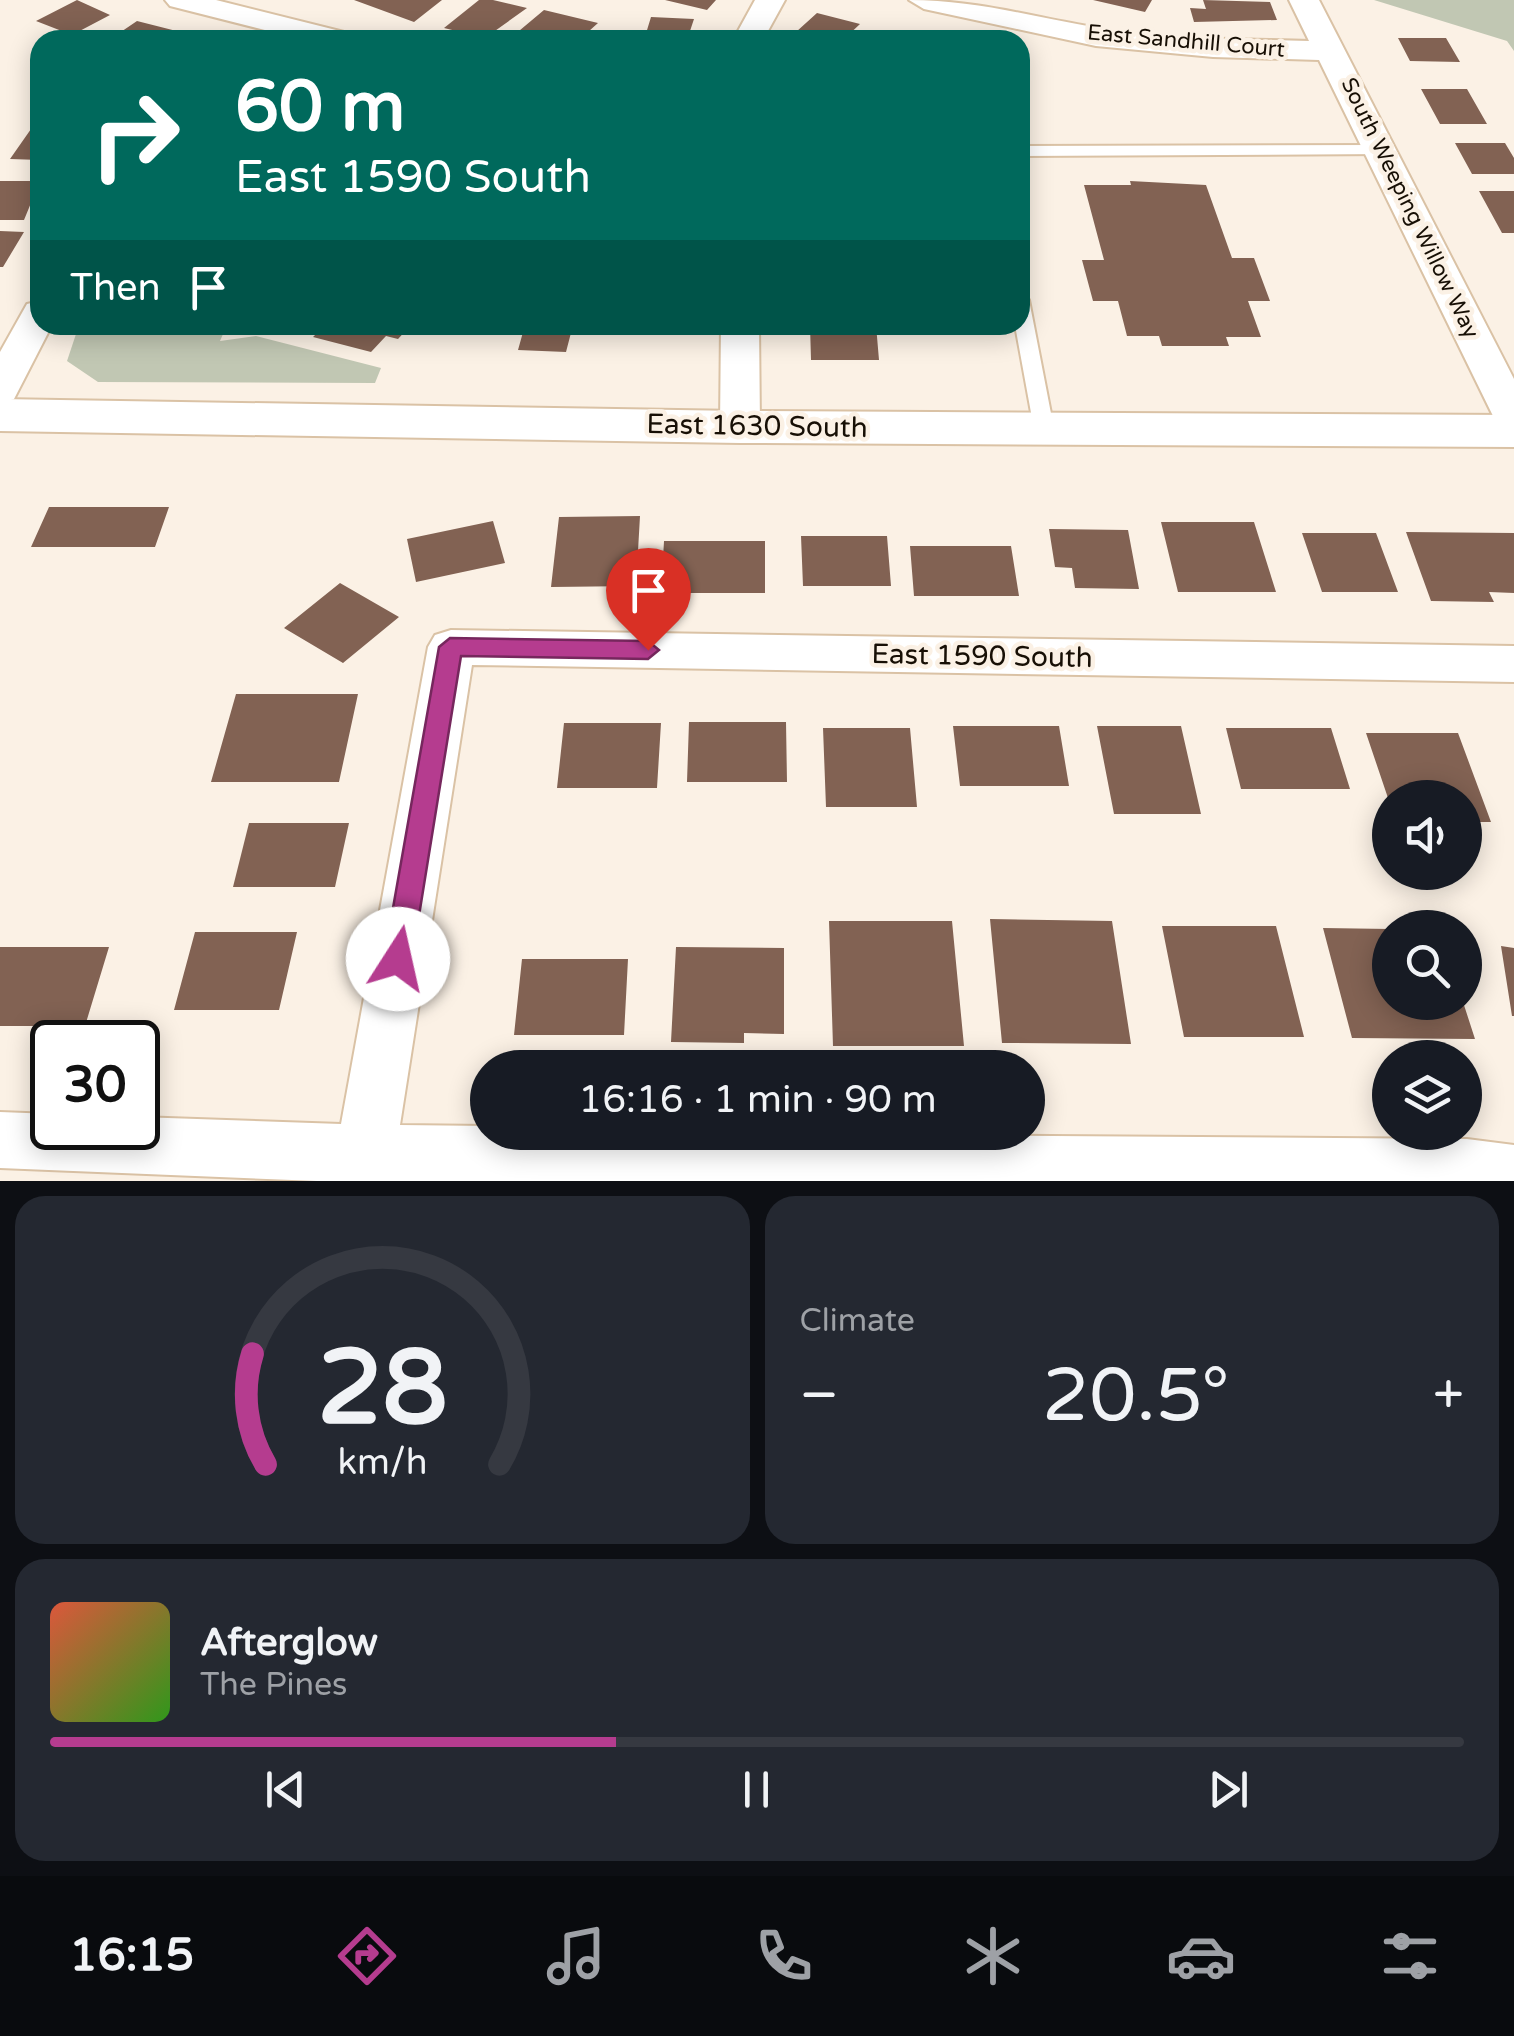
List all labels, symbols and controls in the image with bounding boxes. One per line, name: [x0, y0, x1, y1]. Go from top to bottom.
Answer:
street label: East Sandhill Court: [1086, 19, 1286, 63]
text: 60 m: [235, 66, 405, 150]
icon: right: [70, 70, 200, 200]
street label: South Weeping Willow Way: [1336, 74, 1485, 343]
text: East 1590 South: [235, 151, 591, 205]
icon: arrive: [181, 260, 236, 315]
text: Then: [70, 265, 161, 311]
street label: East 1630 South: [646, 407, 868, 445]
pin: [606, 548, 691, 651]
icon: arrive: [621, 563, 676, 618]
street label: East 1590 South: [871, 637, 1093, 675]
map controls: [1372, 780, 1482, 1150]
button: sound: [1372, 780, 1482, 890]
position arrow: [346, 907, 450, 1011]
button: search: [1372, 910, 1482, 1020]
speed limit sign: 30: [30, 1020, 160, 1150]
button: layers: [1372, 1040, 1482, 1150]
text: 16:16 · 1 min · 90 m: [578, 1077, 937, 1123]
text: Climate: [800, 1302, 915, 1340]
text: 28: [317, 1327, 448, 1452]
text: 20.5°: [1042, 1351, 1230, 1441]
text: −: [800, 1363, 839, 1429]
text: +: [1433, 1363, 1464, 1429]
text: km/h: [337, 1441, 427, 1484]
text: Afterglow: [200, 1620, 378, 1666]
text: The Pines: [200, 1666, 347, 1704]
icon: previous: [258, 1762, 313, 1817]
icon: pause: [729, 1762, 784, 1817]
icon: next: [1201, 1762, 1256, 1817]
icon: directions: [332, 1921, 402, 1991]
icon: music: [541, 1921, 611, 1991]
icon: phone: [749, 1921, 819, 1991]
icon: climate: [958, 1921, 1028, 1991]
icon: car: [1166, 1921, 1236, 1991]
icon: filters: [1375, 1921, 1445, 1991]
text: 16:15: [69, 1929, 194, 1983]

